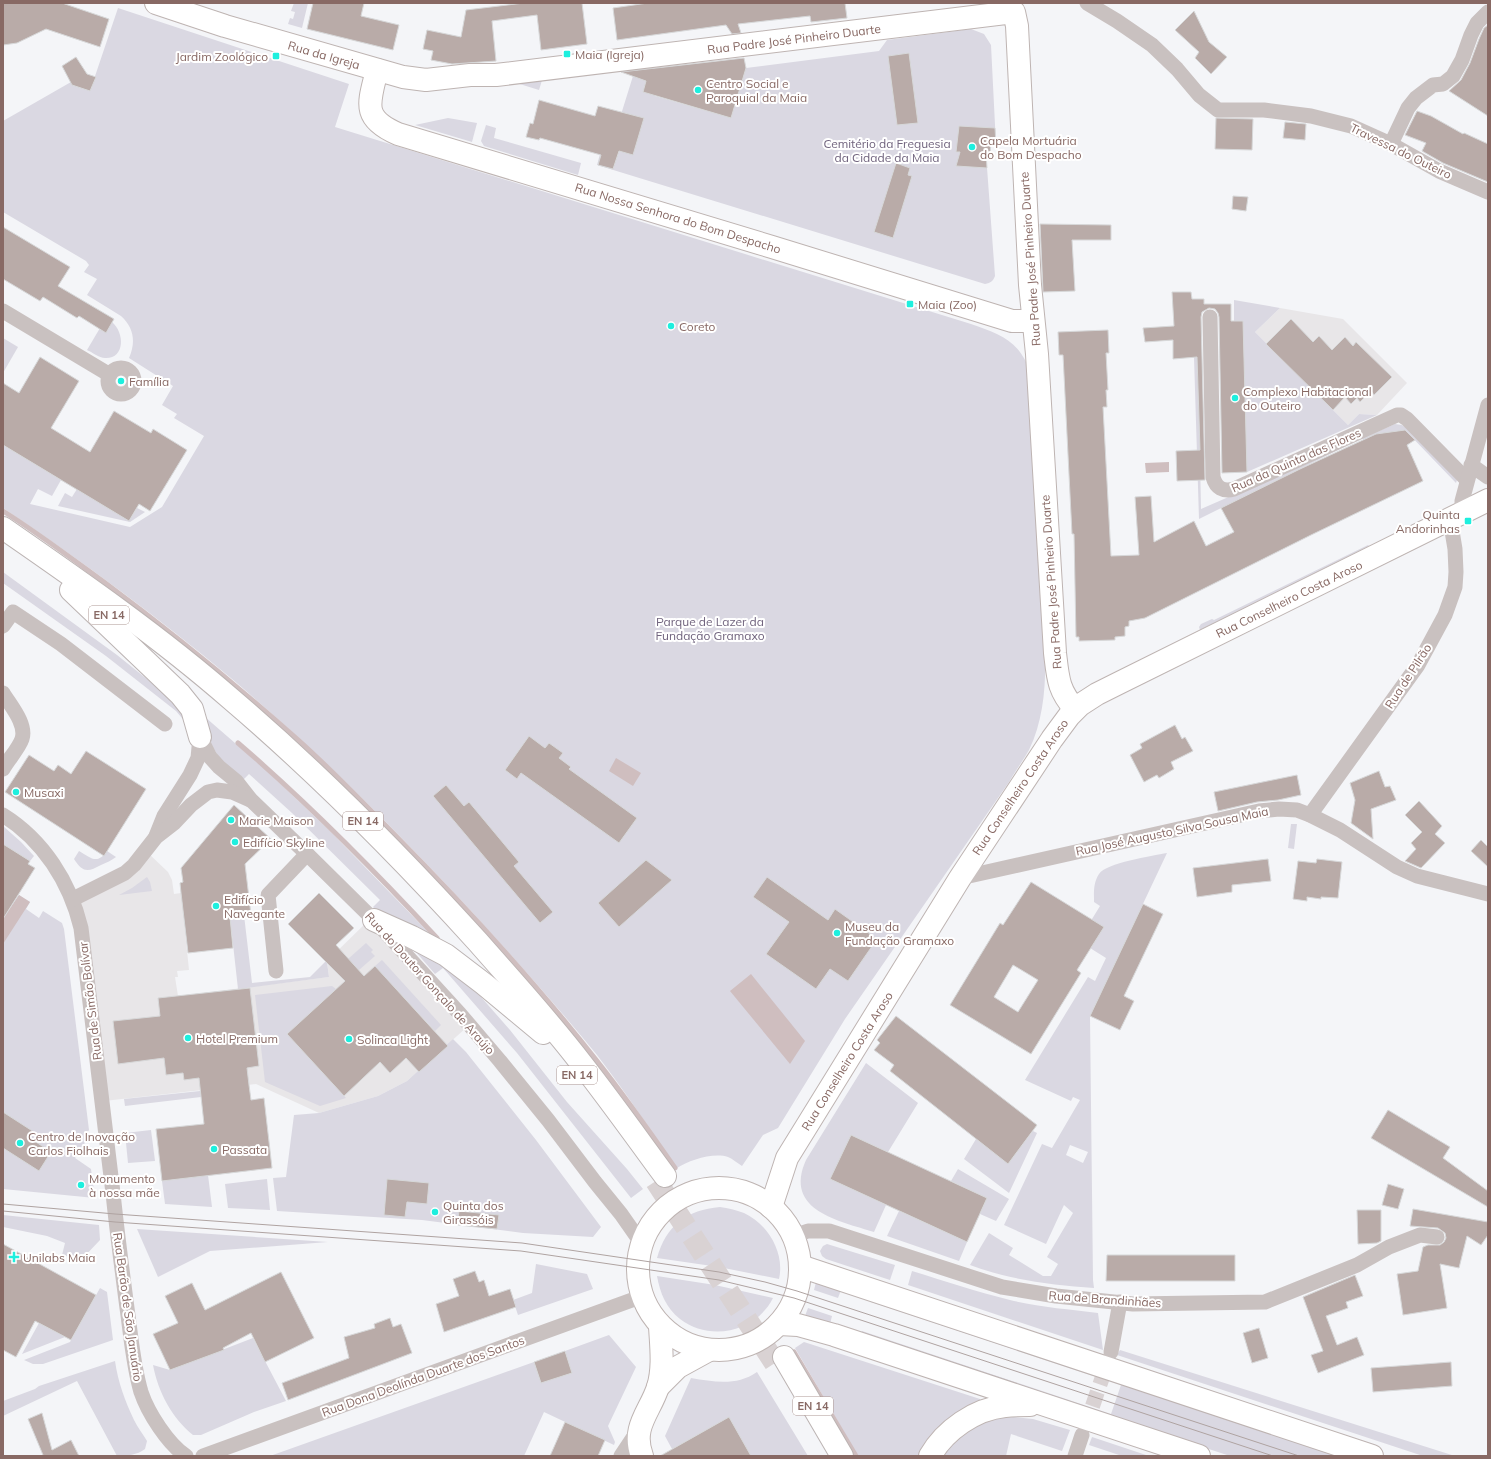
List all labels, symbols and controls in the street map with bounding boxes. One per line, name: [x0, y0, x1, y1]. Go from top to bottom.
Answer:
street label: Rua Padre José Pinheiro Duarte: [706, 21, 882, 57]
street label: Rua da Igreja: [286, 38, 362, 72]
place label: Maia (Igreja): [575, 47, 645, 62]
place label: Jardim Zoológico: [176, 49, 268, 64]
marker: Maia (Igreja): [562, 49, 572, 59]
marker: Jardim Zoológico: [271, 51, 281, 61]
place label: Centro Social e Paroquial da Maia: [706, 76, 807, 105]
marker: Centro Social e Paroquial da Maia: [693, 85, 703, 95]
street label: Travessa do Outeiro: [1348, 120, 1454, 182]
place label: Capela Mortuária do Bom Despacho: [980, 133, 1082, 162]
park label: Cemitério da Freguesia da Cidade da Maia: [823, 136, 951, 165]
marker: Capela Mortuária do Bom Despacho: [967, 142, 977, 152]
street label: Rua Padre José Pinheiro Duarte: [1016, 171, 1044, 347]
street label: Rua Nossa Senhora do Bom Despacho: [573, 179, 783, 257]
place label: Maia (Zoo): [918, 297, 977, 312]
marker: Maia (Zoo): [905, 299, 915, 309]
place label: Coreto: [679, 319, 716, 334]
marker: Coreto: [666, 321, 676, 331]
place label: Família: [129, 374, 169, 389]
marker: Família: [116, 376, 126, 386]
place label: Complexo Habitacional do Outeiro: [1243, 384, 1372, 413]
marker: Complexo Habitacional do Outeiro: [1230, 393, 1240, 403]
street label: Rua da Quinta das Flores: [1229, 425, 1363, 495]
street label: Rua Padre José Pinheiro Duarte: [1037, 494, 1065, 670]
place label: Quinta Andorinhas: [1396, 507, 1460, 536]
marker: Quinta Andorinhas: [1463, 516, 1473, 526]
street label: Rua Conselheiro Costa Aroso: [1213, 557, 1365, 641]
road number: EN 14: [89, 606, 129, 624]
park label: Parque de Lazer da Fundação Gramaxo: [655, 614, 765, 643]
street label: Rua de Pilrão: [1381, 641, 1435, 711]
street label: Rua Conselheiro Costa Aroso: [969, 716, 1071, 858]
place label: Musaxi: [24, 785, 64, 800]
marker: Musaxi: [11, 787, 21, 797]
street label: Rua José Augusto Silva Sousa Maia: [1074, 803, 1270, 859]
road number: EN 14: [343, 812, 383, 830]
place label: Marie Maison: [239, 813, 314, 828]
marker: Marie Maison: [226, 815, 236, 825]
place label: Edifício Skyline: [243, 835, 325, 850]
marker: Edifício Skyline: [230, 837, 240, 847]
place label: Edifício Navegante: [224, 892, 285, 921]
marker: Edifício Navegante: [211, 901, 221, 911]
street label: Rua do Doutor Gonçalo de Araújo: [362, 909, 498, 1057]
place label: Museu da Fundação Gramaxo: [845, 919, 954, 948]
marker: Museu da Fundação Gramaxo: [832, 928, 842, 938]
street label: Rua de Simão Bolívar: [75, 940, 105, 1061]
street label: Rua Conselheiro Costa Aroso: [798, 989, 896, 1133]
place label: Hotel Premium: [196, 1031, 278, 1046]
place label: Solinca Light: [357, 1032, 428, 1047]
marker: Hotel Premium: [183, 1033, 193, 1043]
marker: Solinca Light: [344, 1034, 354, 1044]
road number: EN 14: [557, 1066, 597, 1084]
place label: Centro de Inovação Carlos Fiolhais: [28, 1129, 135, 1158]
marker: Centro de Inovação Carlos Fiolhais: [15, 1138, 25, 1148]
place label: Passata: [222, 1142, 267, 1157]
marker: Passata: [209, 1144, 219, 1154]
place label: Monumento à nossa mãe: [89, 1171, 160, 1200]
marker: Monumento à nossa mãe: [76, 1180, 86, 1190]
place label: Quinta dos Girassóis: [443, 1198, 504, 1227]
marker: Quinta dos Girassóis: [430, 1207, 440, 1217]
street label: Rua Barão de São Januário: [110, 1232, 146, 1383]
place label: Unilabs Maia: [23, 1250, 96, 1265]
marker: Unilabs Maia: [8, 1251, 20, 1263]
street label: Rua de Brandinhães: [1048, 1288, 1162, 1310]
street label: Rua Dona Deolínda Duarte dos Santos: [320, 1332, 526, 1420]
road number: EN 14: [793, 1397, 833, 1415]

